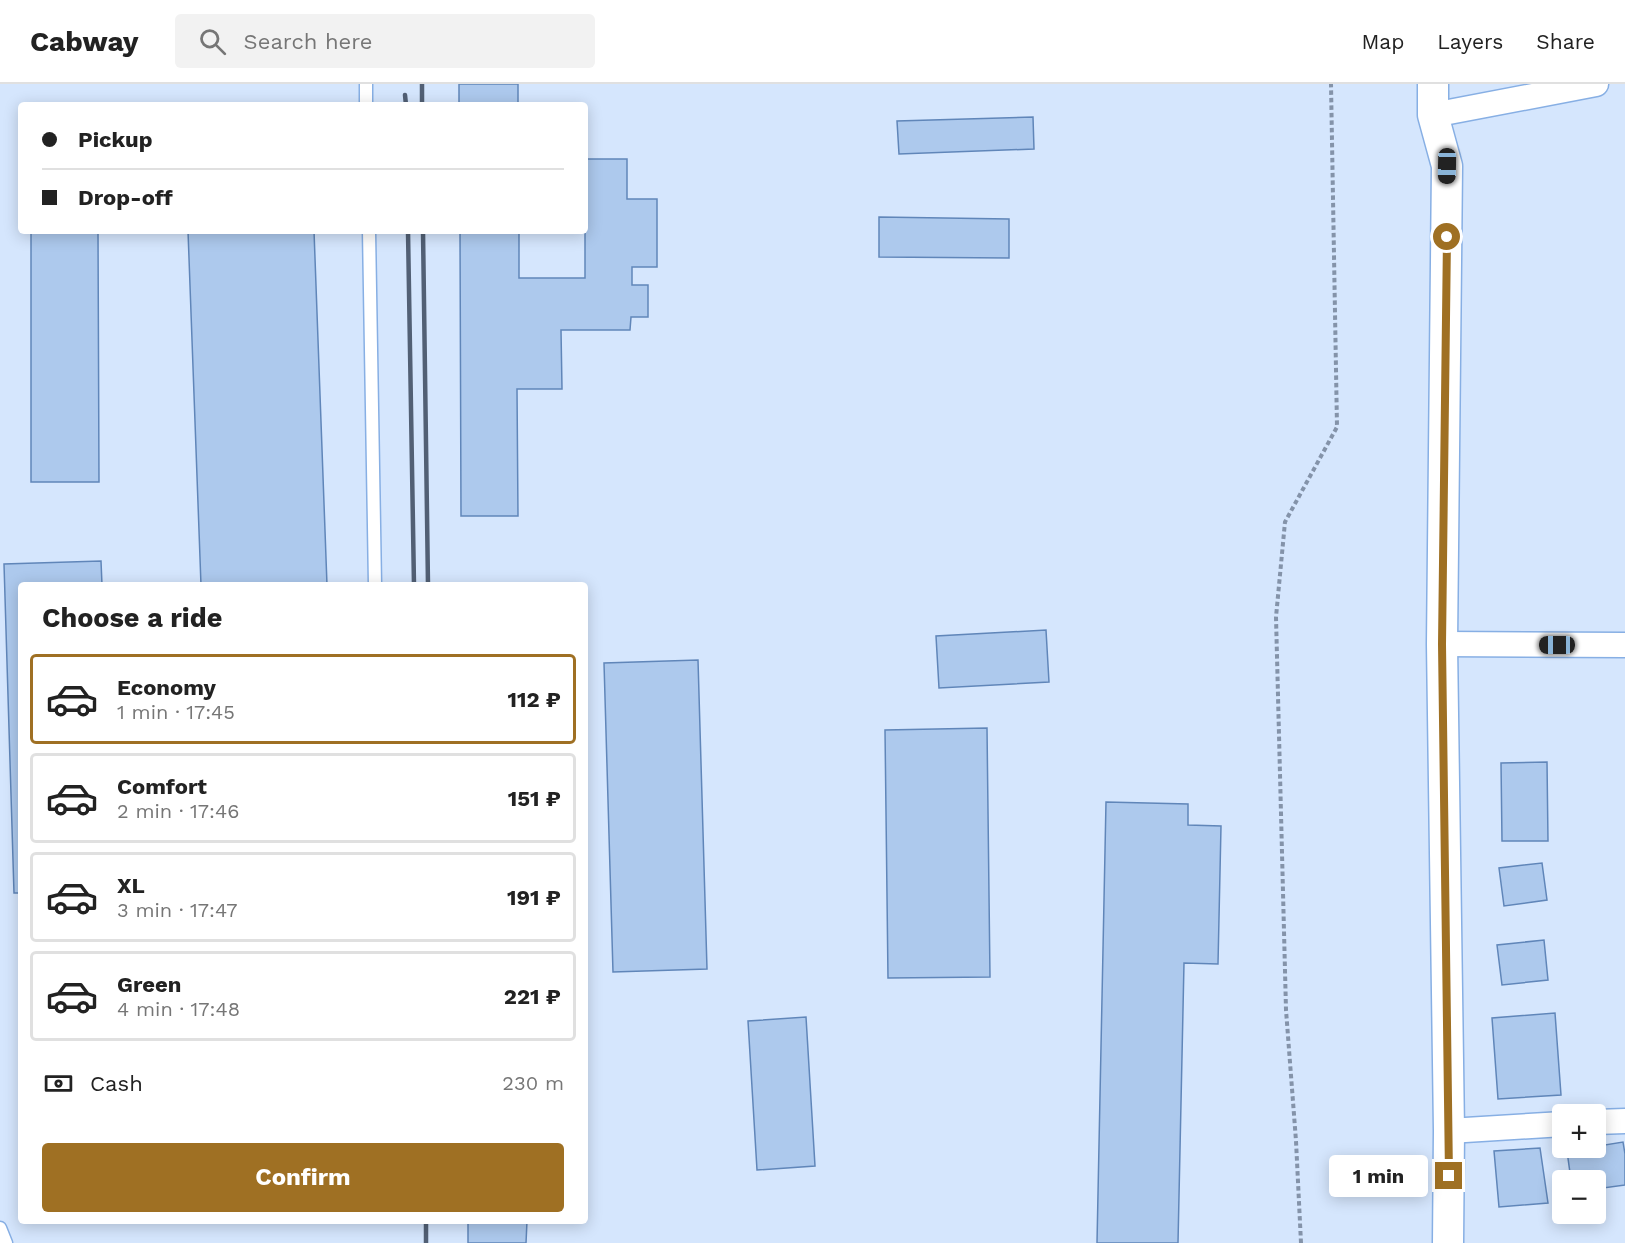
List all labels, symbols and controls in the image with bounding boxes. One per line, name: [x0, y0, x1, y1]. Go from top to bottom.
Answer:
search box: [175, 14, 595, 68]
text: Cabway: [30, 25, 139, 58]
icon: search: [196, 25, 229, 58]
text: Search here: [244, 29, 373, 54]
text: Map: [1361, 29, 1404, 54]
text: Layers: [1437, 29, 1503, 54]
text: Share: [1536, 29, 1595, 54]
text: Pickup: [78, 127, 153, 152]
car: [1438, 148, 1456, 184]
text: Drop-off: [78, 185, 173, 210]
route start: [1433, 223, 1460, 250]
text: Choose a ride: [42, 602, 222, 634]
car: [1539, 636, 1575, 654]
icon: car: [45, 672, 99, 726]
text: Economy: [117, 675, 216, 700]
text: 112 ₽: [507, 687, 561, 712]
text: 1 min · 17:45: [117, 700, 235, 724]
icon: car: [45, 771, 99, 825]
text: Comfort: [117, 774, 207, 799]
text: 151 ₽: [508, 786, 561, 811]
text: 2 min · 17:46: [117, 799, 239, 823]
icon: car: [45, 870, 99, 924]
text: XL: [117, 873, 145, 898]
text: 191 ₽: [507, 885, 561, 910]
text: 3 min · 17:47: [117, 898, 237, 922]
icon: car: [45, 969, 99, 1023]
text: Green: [117, 972, 181, 997]
text: 221 ₽: [504, 984, 561, 1009]
text: 4 min · 17:48: [117, 997, 240, 1021]
icon: cash: [42, 1067, 75, 1100]
text: Cash: [90, 1071, 143, 1096]
text: 230 m: [502, 1071, 564, 1095]
map controls: [1552, 1104, 1606, 1224]
button: +: [1552, 1104, 1606, 1158]
button: Confirm: [42, 1143, 564, 1212]
callout: 1 min: [1329, 1155, 1428, 1197]
route end: [1435, 1162, 1462, 1189]
text: 1 min: [1353, 1164, 1404, 1188]
button: −: [1552, 1170, 1606, 1224]

